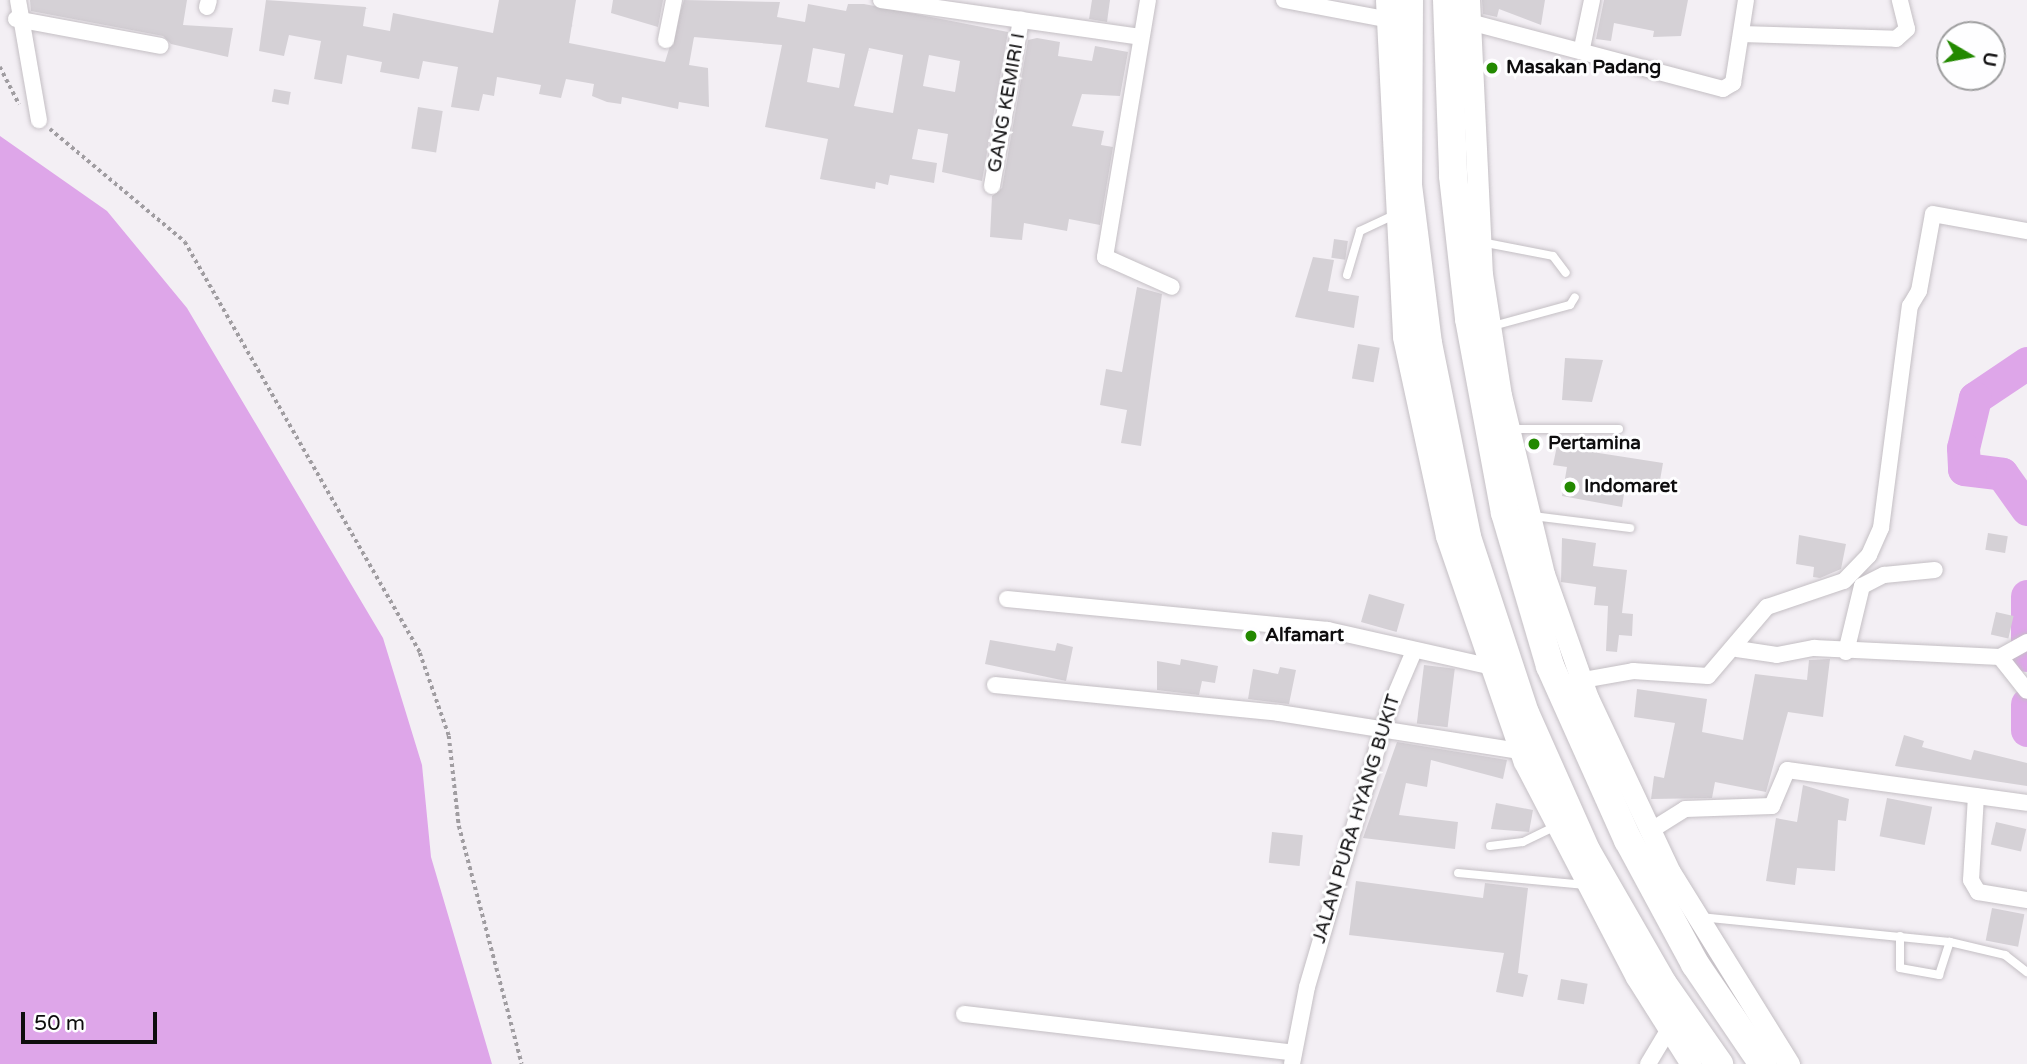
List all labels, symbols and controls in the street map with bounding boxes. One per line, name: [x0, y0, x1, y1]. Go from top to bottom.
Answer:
north arrow: [1936, 21, 2006, 91]
street label: GANG KEMIRI I: [984, 32, 1030, 174]
text: U: [1978, 50, 2002, 68]
place label: Masakan Padang: [1506, 57, 1661, 79]
marker: Masakan Padang: [1484, 60, 1500, 76]
place label: Pertamina: [1548, 433, 1641, 455]
marker: Pertamina: [1526, 436, 1542, 452]
place label: Indomaret: [1584, 476, 1677, 498]
marker: Indomaret: [1562, 479, 1578, 495]
place label: Alfamart: [1265, 625, 1344, 647]
marker: Alfamart: [1243, 628, 1259, 644]
street label: JALAN PURA HYANG BUKIT: [1308, 692, 1406, 946]
scale bar: [24, 998, 161, 1042]
text: 50 m: [34, 1011, 85, 1036]

